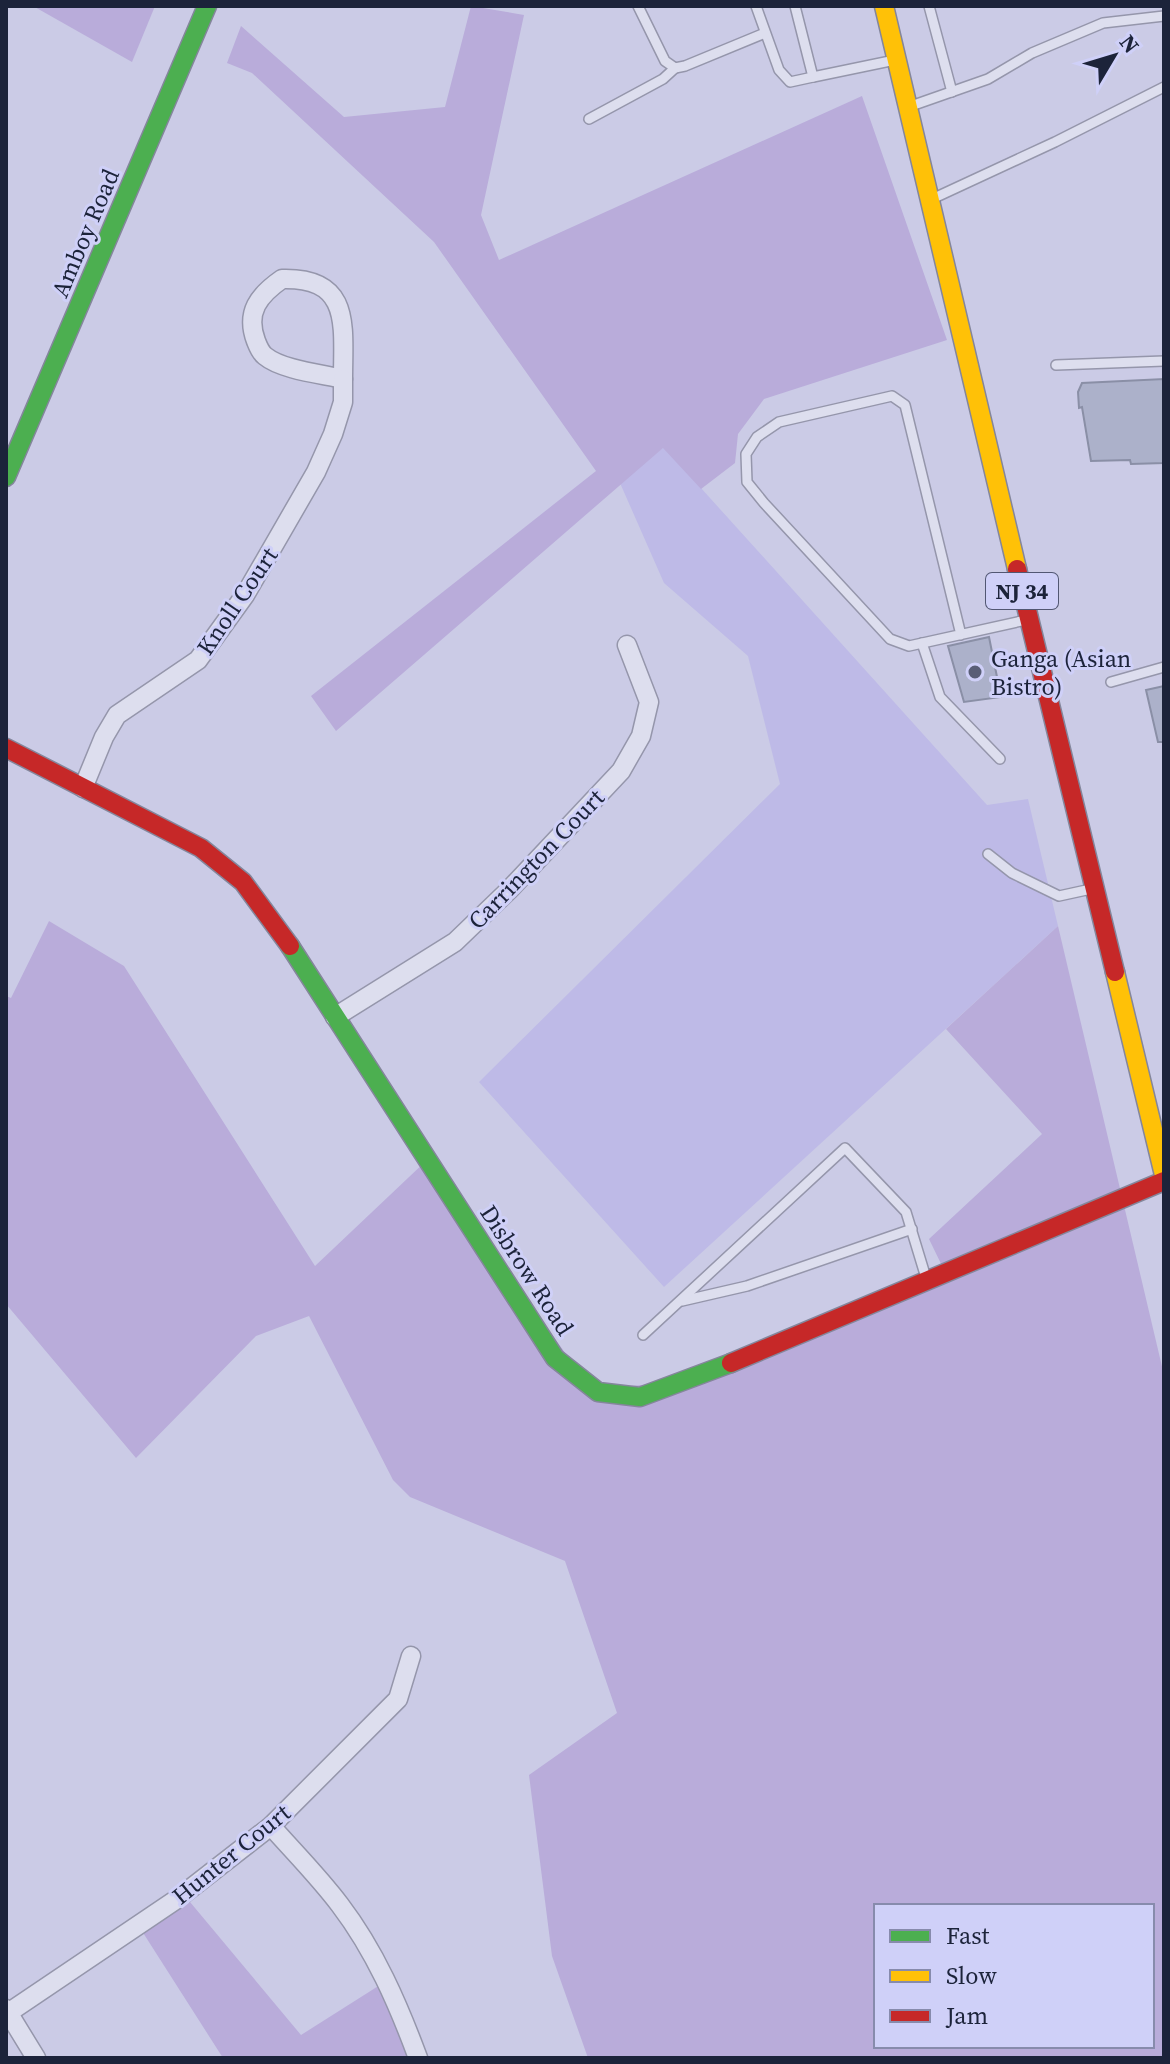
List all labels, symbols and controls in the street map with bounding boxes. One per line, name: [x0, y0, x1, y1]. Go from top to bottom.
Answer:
north arrow: [1074, 16, 1154, 96]
text: N: [1113, 28, 1147, 59]
street label: Amboy Road: [43, 163, 127, 302]
street label: Knoll Court: [189, 540, 285, 662]
road number: NJ 34: [986, 573, 1058, 609]
place label: Ganga (Asian Bistro): [991, 642, 1131, 703]
marker: Ganga (Asian Bistro): [966, 663, 984, 681]
street label: Carrington Court: [460, 781, 612, 936]
street label: Disbrow Road: [472, 1198, 582, 1342]
street label: Hunter Court: [165, 1796, 297, 1912]
legend: [874, 1904, 1154, 2048]
text: Fast: [946, 1919, 990, 1952]
text: Slow: [946, 1959, 997, 1992]
text: Jam: [945, 1999, 988, 2032]

